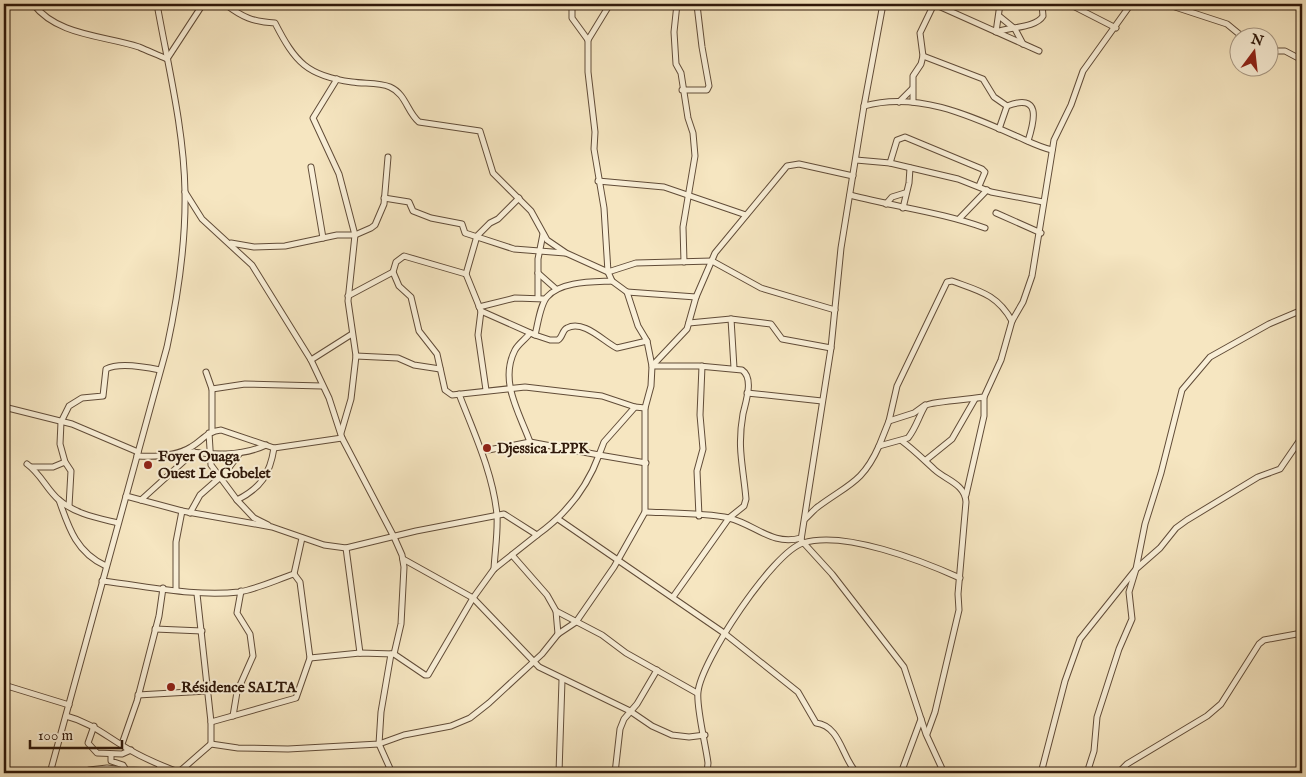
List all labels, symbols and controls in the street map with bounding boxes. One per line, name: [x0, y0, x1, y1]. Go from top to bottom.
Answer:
north arrow: [1228, 28, 1278, 78]
text: N: [1248, 30, 1265, 51]
place label: Djessica LPPK: [497, 439, 590, 458]
marker: Djessica LPPK: [481, 442, 493, 454]
place label: Foyer Ouaga Ouest Le Gobelet: [158, 447, 272, 483]
marker: Foyer Ouaga Ouest Le Gobelet: [142, 459, 154, 471]
place label: Résidence SALTA: [181, 678, 297, 697]
marker: Résidence SALTA: [165, 681, 177, 693]
scale bar: [30, 717, 122, 749]
text: 100 m: [38, 726, 74, 745]

